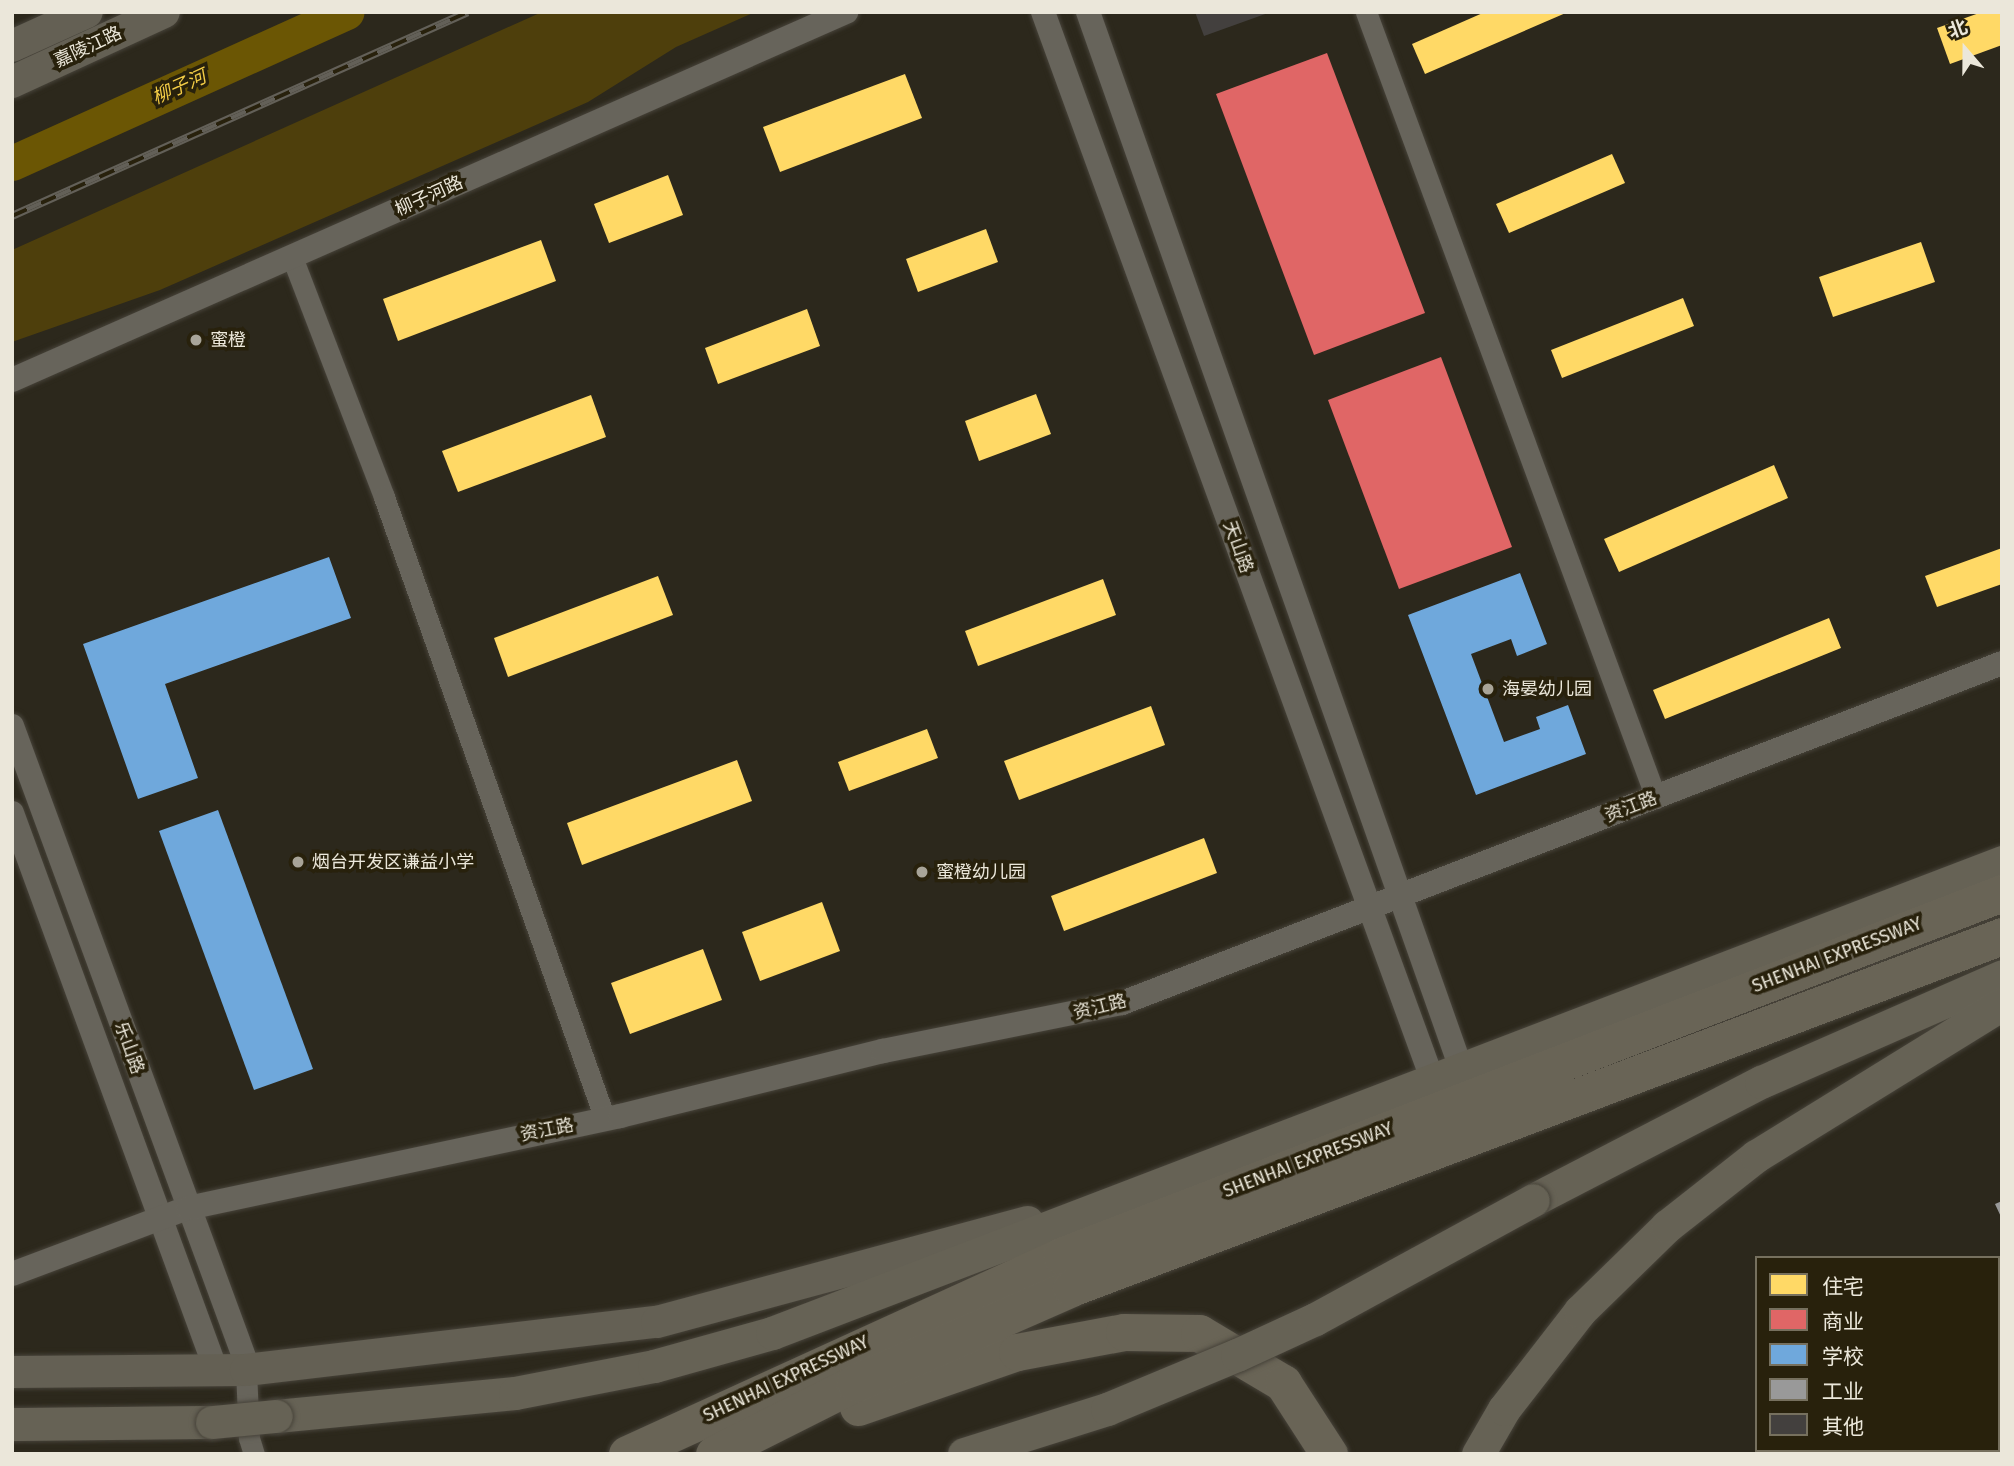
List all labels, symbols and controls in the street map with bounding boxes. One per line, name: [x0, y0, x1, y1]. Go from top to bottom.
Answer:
north arrow: [1930, 14, 2000, 84]
text: 北: [1945, 15, 1971, 43]
street label: 嘉陵江路: [51, 22, 125, 72]
water label: 柳子河: [148, 65, 210, 109]
street label: 柳子河路: [392, 171, 466, 221]
place label: 蜜橙: [210, 329, 246, 351]
marker: 蜜橙: [188, 332, 204, 348]
street label: 天山路: [1219, 518, 1257, 576]
place label: 海晏幼儿园: [1502, 678, 1592, 700]
marker: 海晏幼儿园: [1480, 681, 1496, 697]
street label: 资江路: [1602, 787, 1660, 827]
place label: 烟台开发区谦益小学: [312, 851, 474, 873]
marker: 烟台开发区谦益小学: [290, 854, 306, 870]
place label: 蜜橙幼儿园: [936, 861, 1026, 883]
marker: 蜜橙幼儿园: [914, 864, 930, 880]
street label: SHENHAI EXPRESSWAY: [1749, 913, 1925, 997]
street label: 资江路: [1071, 990, 1129, 1024]
street label: 乐山路: [110, 1019, 148, 1077]
street label: 资江路: [518, 1114, 576, 1146]
street label: SHENHAI EXPRESSWAY: [1220, 1118, 1396, 1202]
legend: [1755, 1256, 2000, 1452]
text: 住宅: [1822, 1274, 1864, 1300]
text: 商业: [1822, 1309, 1864, 1335]
street label: SHENHAI EXPRESSWAY: [700, 1331, 872, 1427]
text: 学校: [1822, 1344, 1864, 1370]
text: 工业: [1822, 1379, 1864, 1405]
text: 其他: [1822, 1414, 1864, 1440]

